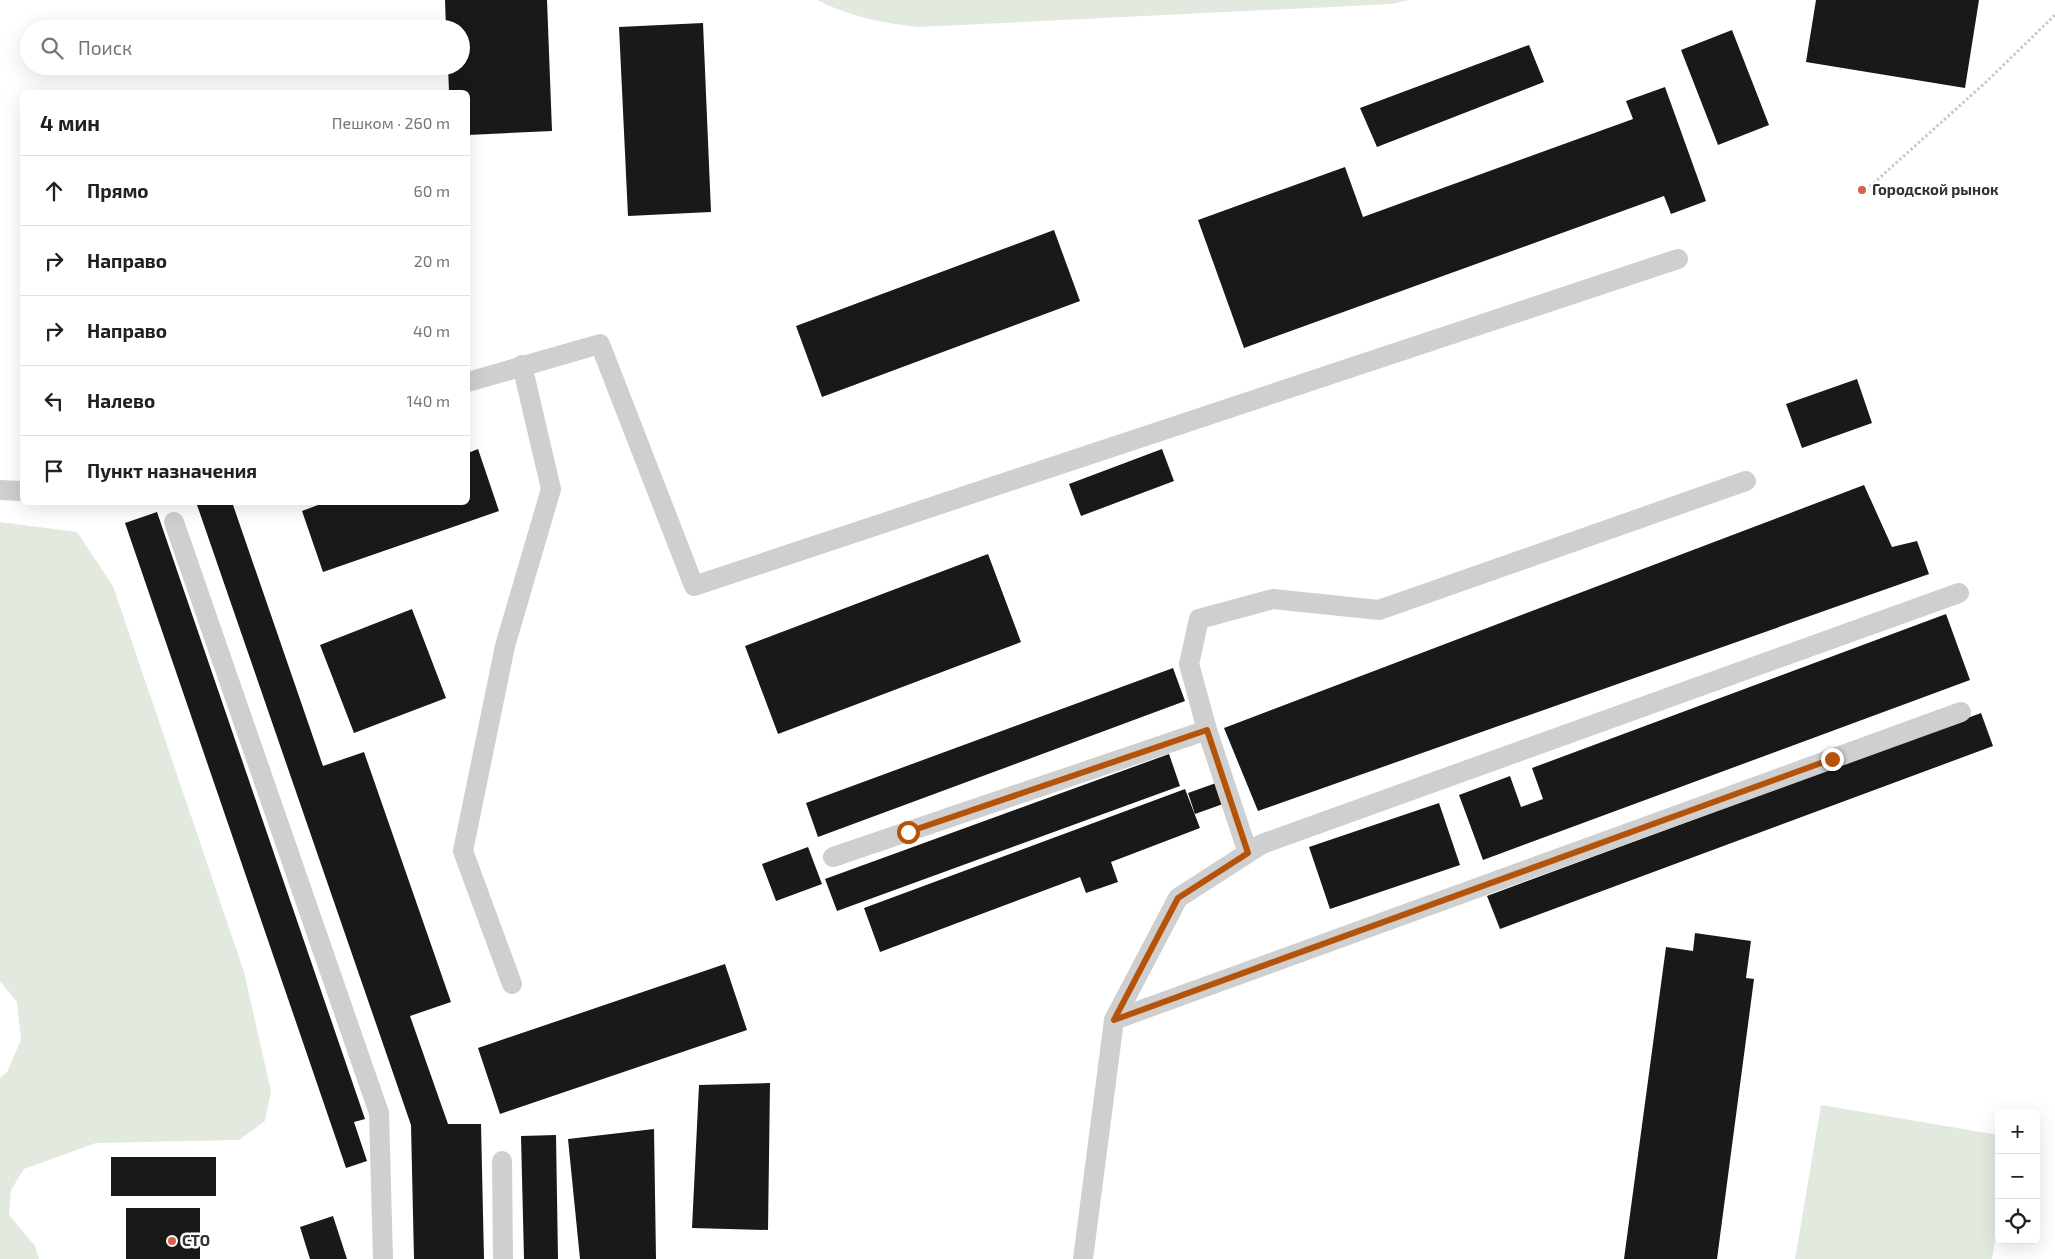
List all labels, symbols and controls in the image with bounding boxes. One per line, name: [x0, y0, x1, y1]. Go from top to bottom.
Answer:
search box: [20, 20, 470, 75]
icon: search: [38, 34, 66, 62]
text: Поиск: [78, 36, 132, 59]
text: 4 мин: [40, 110, 100, 135]
text: Пешком · 260 m: [332, 113, 450, 132]
icon: ahead: [40, 177, 68, 205]
text: Прямо: [87, 179, 149, 202]
place label: Городской рынок: [1872, 180, 1999, 198]
text: 60 m: [414, 181, 450, 200]
marker: Городской рынок: [1856, 184, 1868, 196]
icon: right: [40, 247, 68, 275]
text: Направо: [87, 249, 167, 272]
text: 20 m: [414, 251, 450, 270]
icon: right: [40, 317, 68, 345]
text: Направо: [87, 319, 167, 342]
text: 40 m: [413, 321, 450, 340]
icon: left: [40, 387, 68, 415]
text: Налево: [87, 389, 155, 412]
text: 140 m: [407, 391, 450, 410]
icon: arrive: [40, 457, 68, 485]
text: Пункт назначения: [87, 459, 257, 482]
route end: [1821, 748, 1844, 771]
route start: [897, 821, 920, 844]
map controls: [1995, 1109, 2040, 1244]
button: +: [1995, 1109, 2040, 1154]
button: −: [1995, 1154, 2040, 1199]
button: locate: [1995, 1199, 2040, 1244]
place label: СТО: [182, 1231, 210, 1249]
marker: СТО: [166, 1235, 178, 1247]

